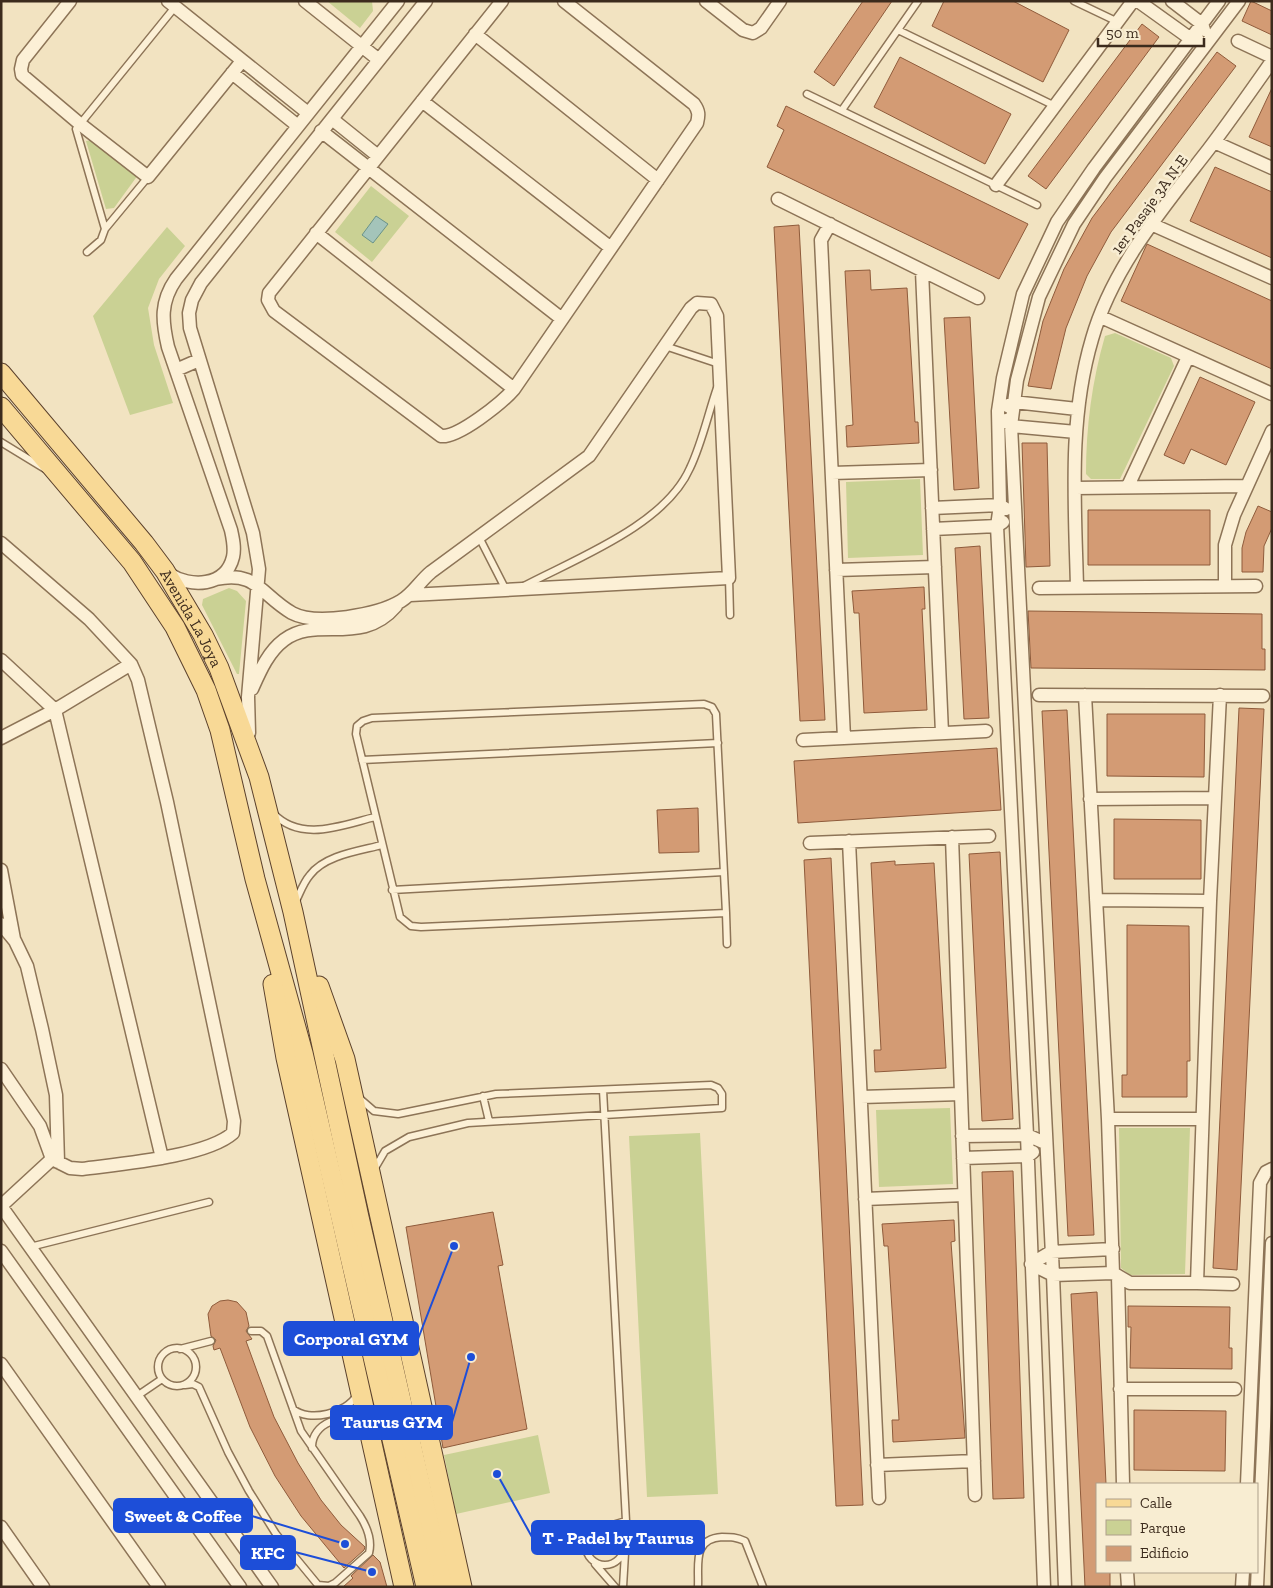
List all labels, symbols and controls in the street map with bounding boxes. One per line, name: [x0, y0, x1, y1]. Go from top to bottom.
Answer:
scale bar: [1098, 15, 1204, 47]
text: 50 m: [1106, 24, 1139, 42]
street label: 1er Pasaje 3A N-E: [1107, 151, 1192, 258]
street label: Avenida La Joya: [156, 566, 226, 670]
callout: Corporal GYM: [284, 1322, 418, 1355]
text: Corporal GYM: [294, 1328, 408, 1350]
callout: Taurus GYM: [331, 1406, 452, 1439]
text: Taurus GYM: [341, 1411, 443, 1433]
legend: [1096, 1483, 1258, 1573]
text: Calle: [1140, 1494, 1172, 1512]
callout: Sweet & Coffee: [114, 1499, 252, 1532]
text: Sweet & Coffee: [124, 1505, 242, 1527]
text: Parque: [1140, 1519, 1186, 1537]
callout: T - Padel by Taurus: [532, 1521, 704, 1554]
text: T - Padel by Taurus: [542, 1527, 694, 1549]
callout: KFC: [241, 1536, 295, 1569]
text: KFC: [251, 1542, 285, 1564]
text: Edificio: [1140, 1544, 1189, 1562]

